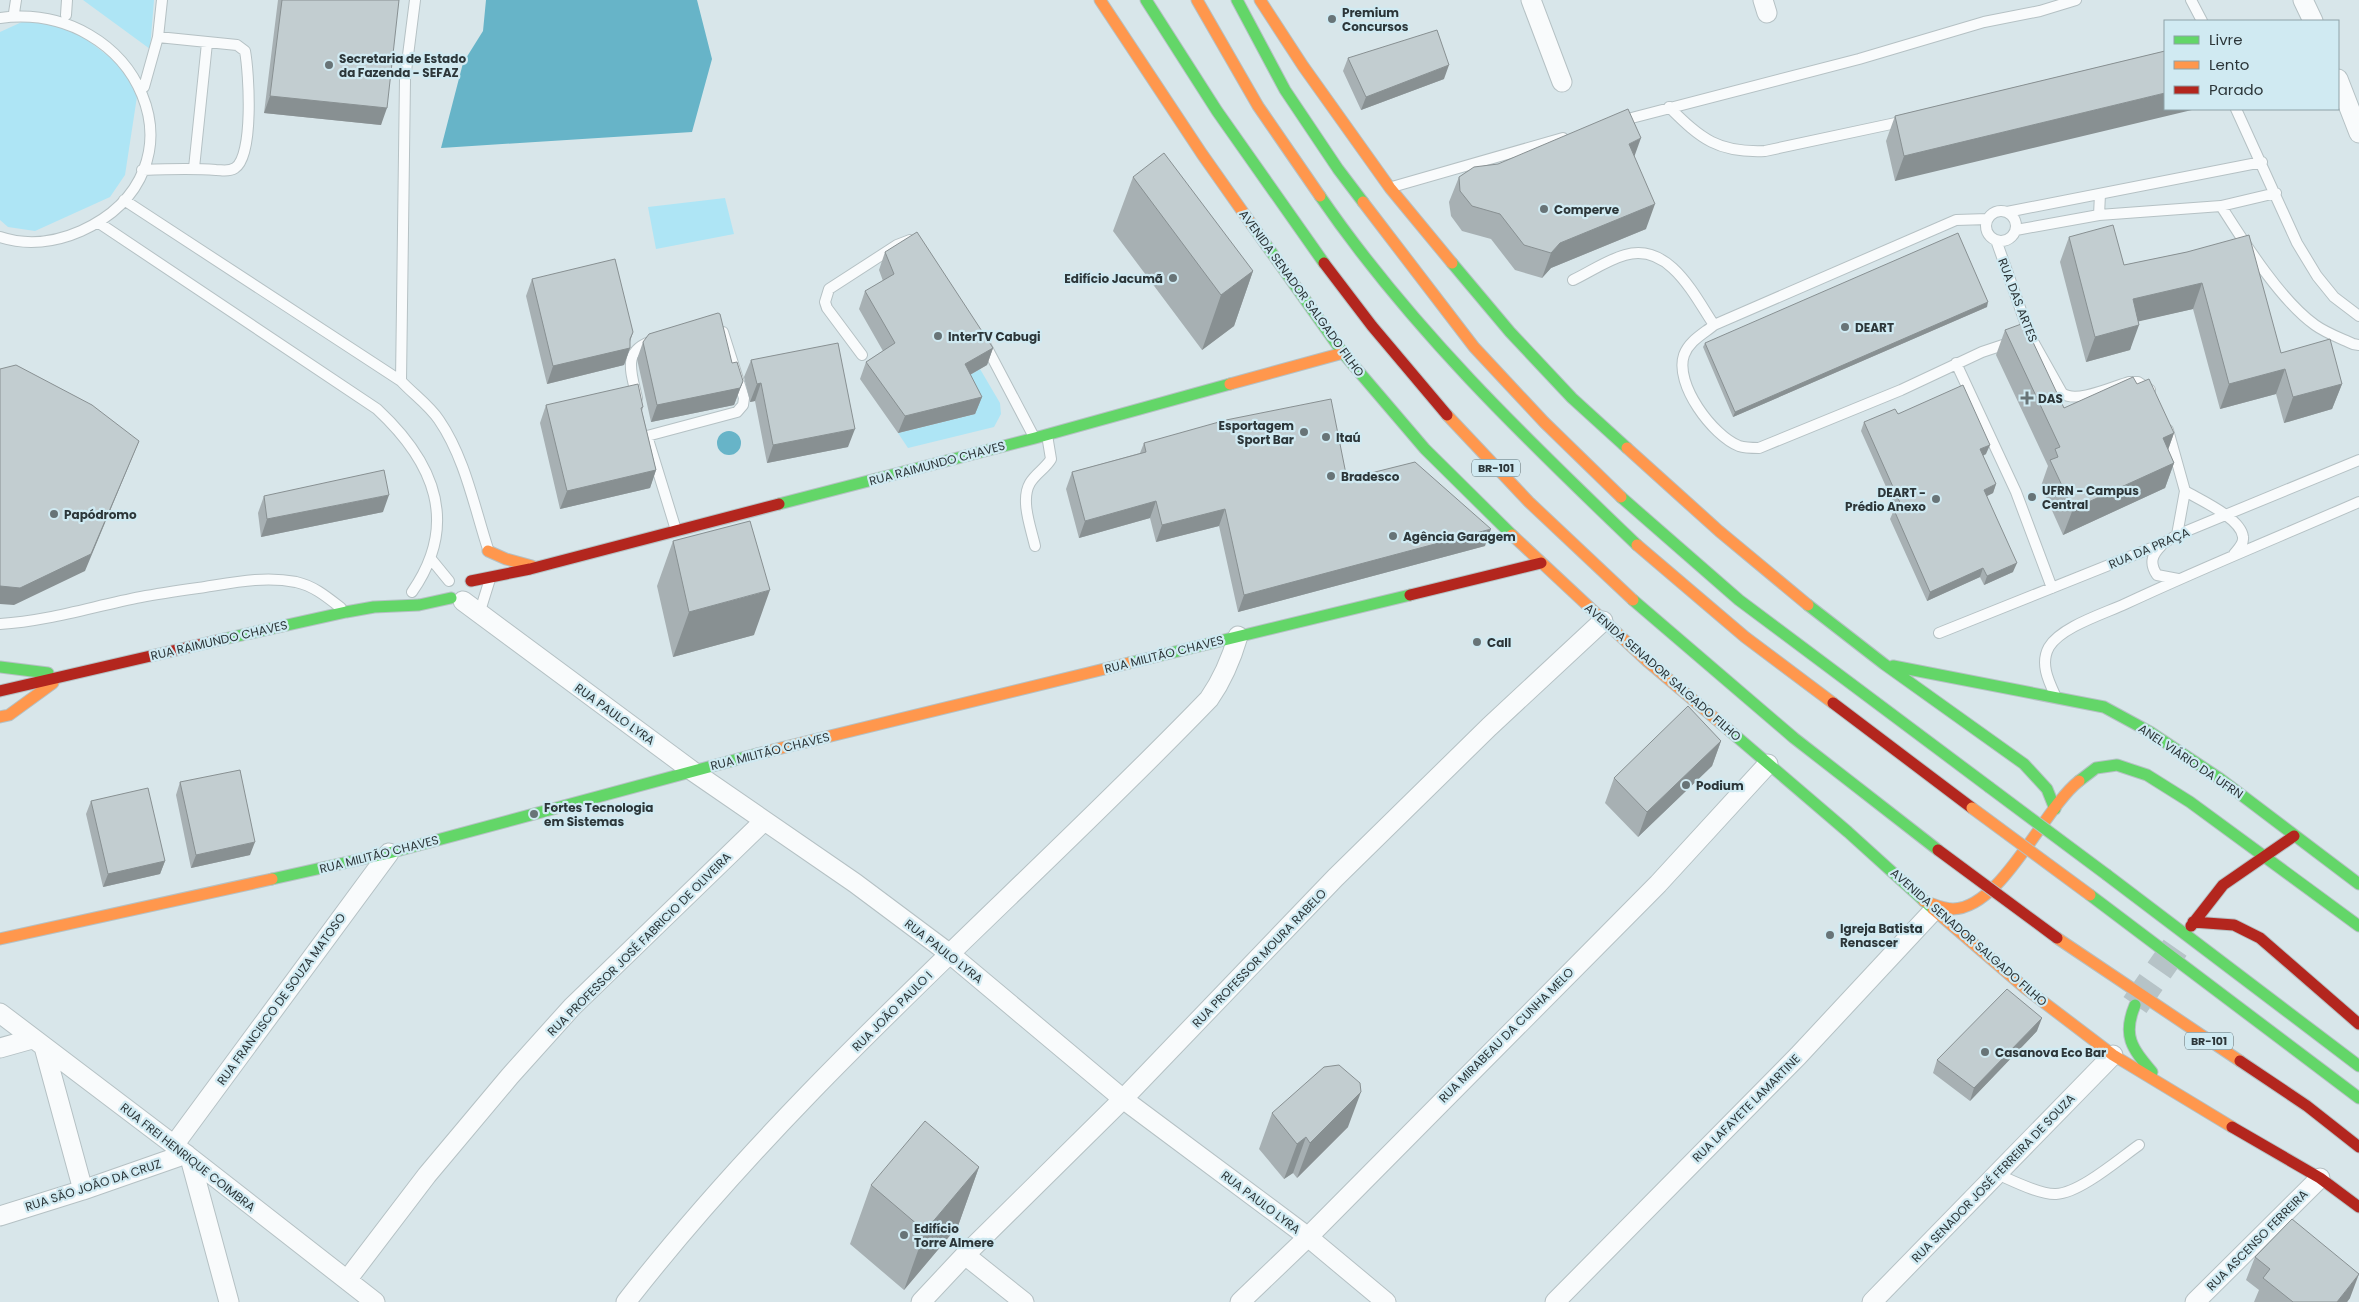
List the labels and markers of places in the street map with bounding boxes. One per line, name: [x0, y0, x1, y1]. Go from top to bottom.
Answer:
place label: Premium Concursos: [1342, 4, 1409, 35]
marker: Premium Concursos: [1326, 13, 1338, 25]
place label: Secretaria de Estado da Fazenda - SEFAZ: [339, 50, 466, 81]
marker: Secretaria de Estado da Fazenda - SEFAZ: [323, 59, 335, 71]
place label: Comperve: [1554, 201, 1620, 218]
marker: Comperve: [1538, 203, 1550, 215]
place label: Edifício Jacumã: [1064, 270, 1163, 287]
marker: Edifício Jacumã: [1167, 272, 1179, 284]
place label: DEART: [1855, 319, 1894, 336]
marker: DEART: [1839, 321, 1851, 333]
place label: InterTV Cabugi: [948, 328, 1041, 345]
marker: InterTV Cabugi: [932, 330, 944, 342]
place label: DAS: [2038, 390, 2063, 407]
marker: DAS: [2020, 391, 2034, 405]
place label: Esportagem Sport Bar: [1219, 417, 1294, 448]
marker: Esportagem Sport Bar: [1298, 426, 1310, 438]
place label: Itaú: [1336, 429, 1361, 446]
marker: Itaú: [1320, 431, 1332, 443]
place label: Bradesco: [1341, 468, 1400, 485]
marker: Bradesco: [1325, 470, 1337, 482]
place label: UFRN - Campus Central: [2042, 482, 2139, 513]
place label: DEART - Prédio Anexo: [1845, 484, 1926, 515]
marker: UFRN - Campus Central: [2026, 491, 2038, 503]
marker: DEART - Prédio Anexo: [1930, 493, 1942, 505]
place label: Papódromo: [64, 506, 137, 523]
marker: Papódromo: [48, 508, 60, 520]
place label: Agência Garagem: [1403, 528, 1516, 545]
marker: Agência Garagem: [1387, 530, 1399, 542]
place label: Call: [1487, 634, 1511, 651]
marker: Call: [1471, 636, 1483, 648]
place label: Podium: [1696, 777, 1744, 794]
marker: Podium: [1680, 779, 1692, 791]
place label: Fortes Tecnologia em Sistemas: [544, 799, 653, 830]
marker: Fortes Tecnologia em Sistemas: [528, 808, 540, 820]
place label: Igreja Batista Renascer: [1840, 920, 1923, 951]
marker: Igreja Batista Renascer: [1824, 929, 1836, 941]
place label: Casanova Eco Bar: [1995, 1044, 2106, 1061]
marker: Casanova Eco Bar: [1979, 1046, 1991, 1058]
place label: Edifício Torre Almere: [914, 1220, 995, 1251]
marker: Edifício Torre Almere: [898, 1229, 910, 1241]

